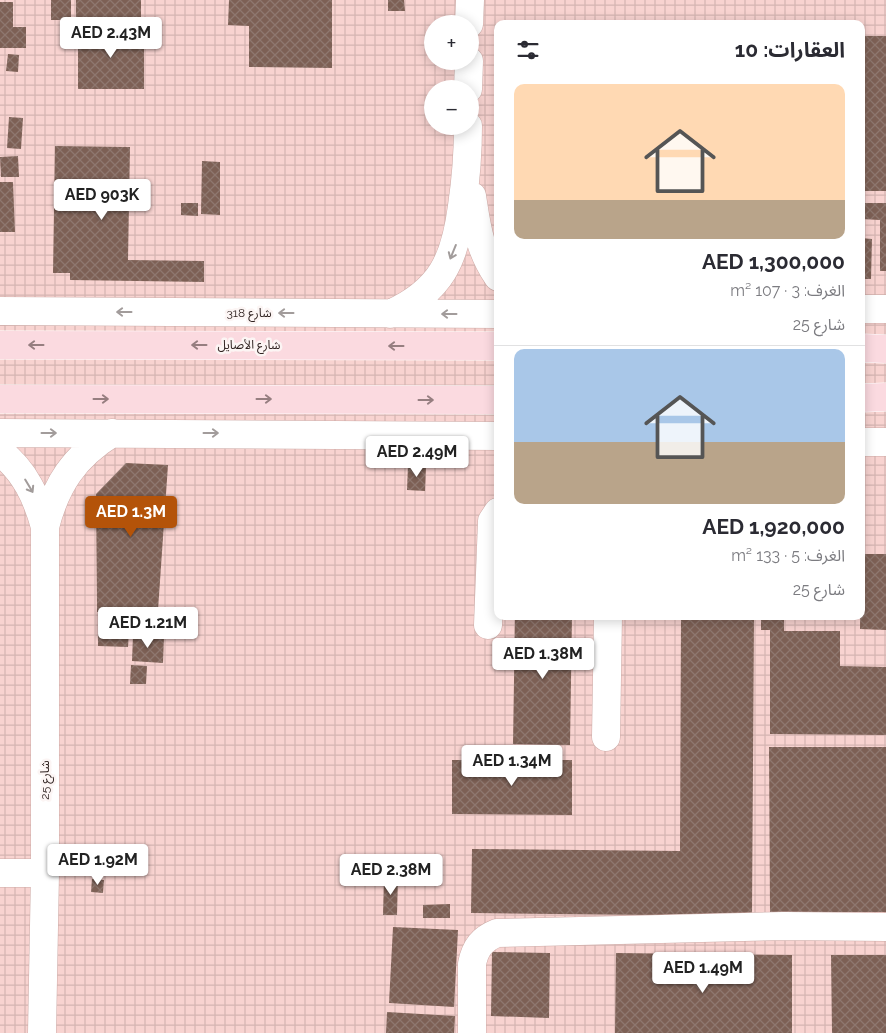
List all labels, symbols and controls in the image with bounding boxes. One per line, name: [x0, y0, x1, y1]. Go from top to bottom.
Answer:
map controls: [424, 15, 479, 135]
button: +: [424, 15, 479, 70]
pin: AED 2.43M: [54, 17, 168, 59]
text: AED 2.43M: [71, 23, 151, 42]
icon: filters: [514, 36, 542, 64]
text: العقارات: 10: [735, 37, 845, 62]
button: −: [424, 80, 479, 135]
icon: home: [635, 116, 725, 206]
pin: AED 903K: [50, 178, 154, 221]
text: AED 903K: [65, 185, 139, 204]
one-way arrow: [447, 244, 457, 259]
text: AED 1,300,000: [702, 249, 845, 274]
text: الغرف: 3 · 107 m²: [730, 281, 845, 300]
street label: شارع 318: [226, 306, 272, 322]
one-way arrow: [116, 307, 132, 317]
one-way arrow: [279, 308, 295, 318]
one-way arrow: [441, 309, 458, 319]
text: شارع 25: [793, 315, 845, 334]
street label: شارع الأصايل: [218, 338, 280, 354]
one-way arrow: [29, 340, 45, 350]
one-way arrow: [191, 340, 208, 350]
one-way arrow: [389, 341, 405, 350]
icon: home: [635, 382, 725, 472]
one-way arrow: [92, 394, 109, 404]
one-way arrow: [255, 394, 271, 404]
one-way arrow: [418, 395, 434, 405]
one-way arrow: [40, 428, 56, 438]
one-way arrow: [203, 429, 219, 438]
pin: AED 2.49M: [360, 436, 474, 478]
text: AED 2.49M: [377, 442, 457, 461]
one-way arrow: [25, 478, 35, 492]
pin: AED 1.3M: [79, 496, 183, 538]
text: AED 1.3M: [96, 502, 166, 521]
text: AED 1,920,000: [702, 514, 845, 539]
text: الغرف: 5 · 133 m²: [731, 546, 845, 565]
text: شارع 25: [793, 580, 845, 599]
pin: AED 1.21M: [91, 606, 205, 649]
text: AED 1.21M: [109, 613, 187, 632]
pin: AED 1.38M: [486, 638, 600, 680]
text: AED 1.38M: [503, 644, 583, 663]
pin: AED 1.34M: [455, 744, 569, 787]
text: AED 1.34M: [472, 751, 552, 770]
street label: شارع 25: [38, 760, 54, 800]
pin: AED 1.92M: [41, 844, 155, 886]
text: AED 1.92M: [58, 850, 138, 869]
pin: AED 2.38M: [334, 854, 448, 896]
text: AED 2.38M: [351, 860, 431, 879]
pin: AED 1.49M: [646, 952, 760, 994]
text: AED 1.49M: [663, 958, 743, 977]

